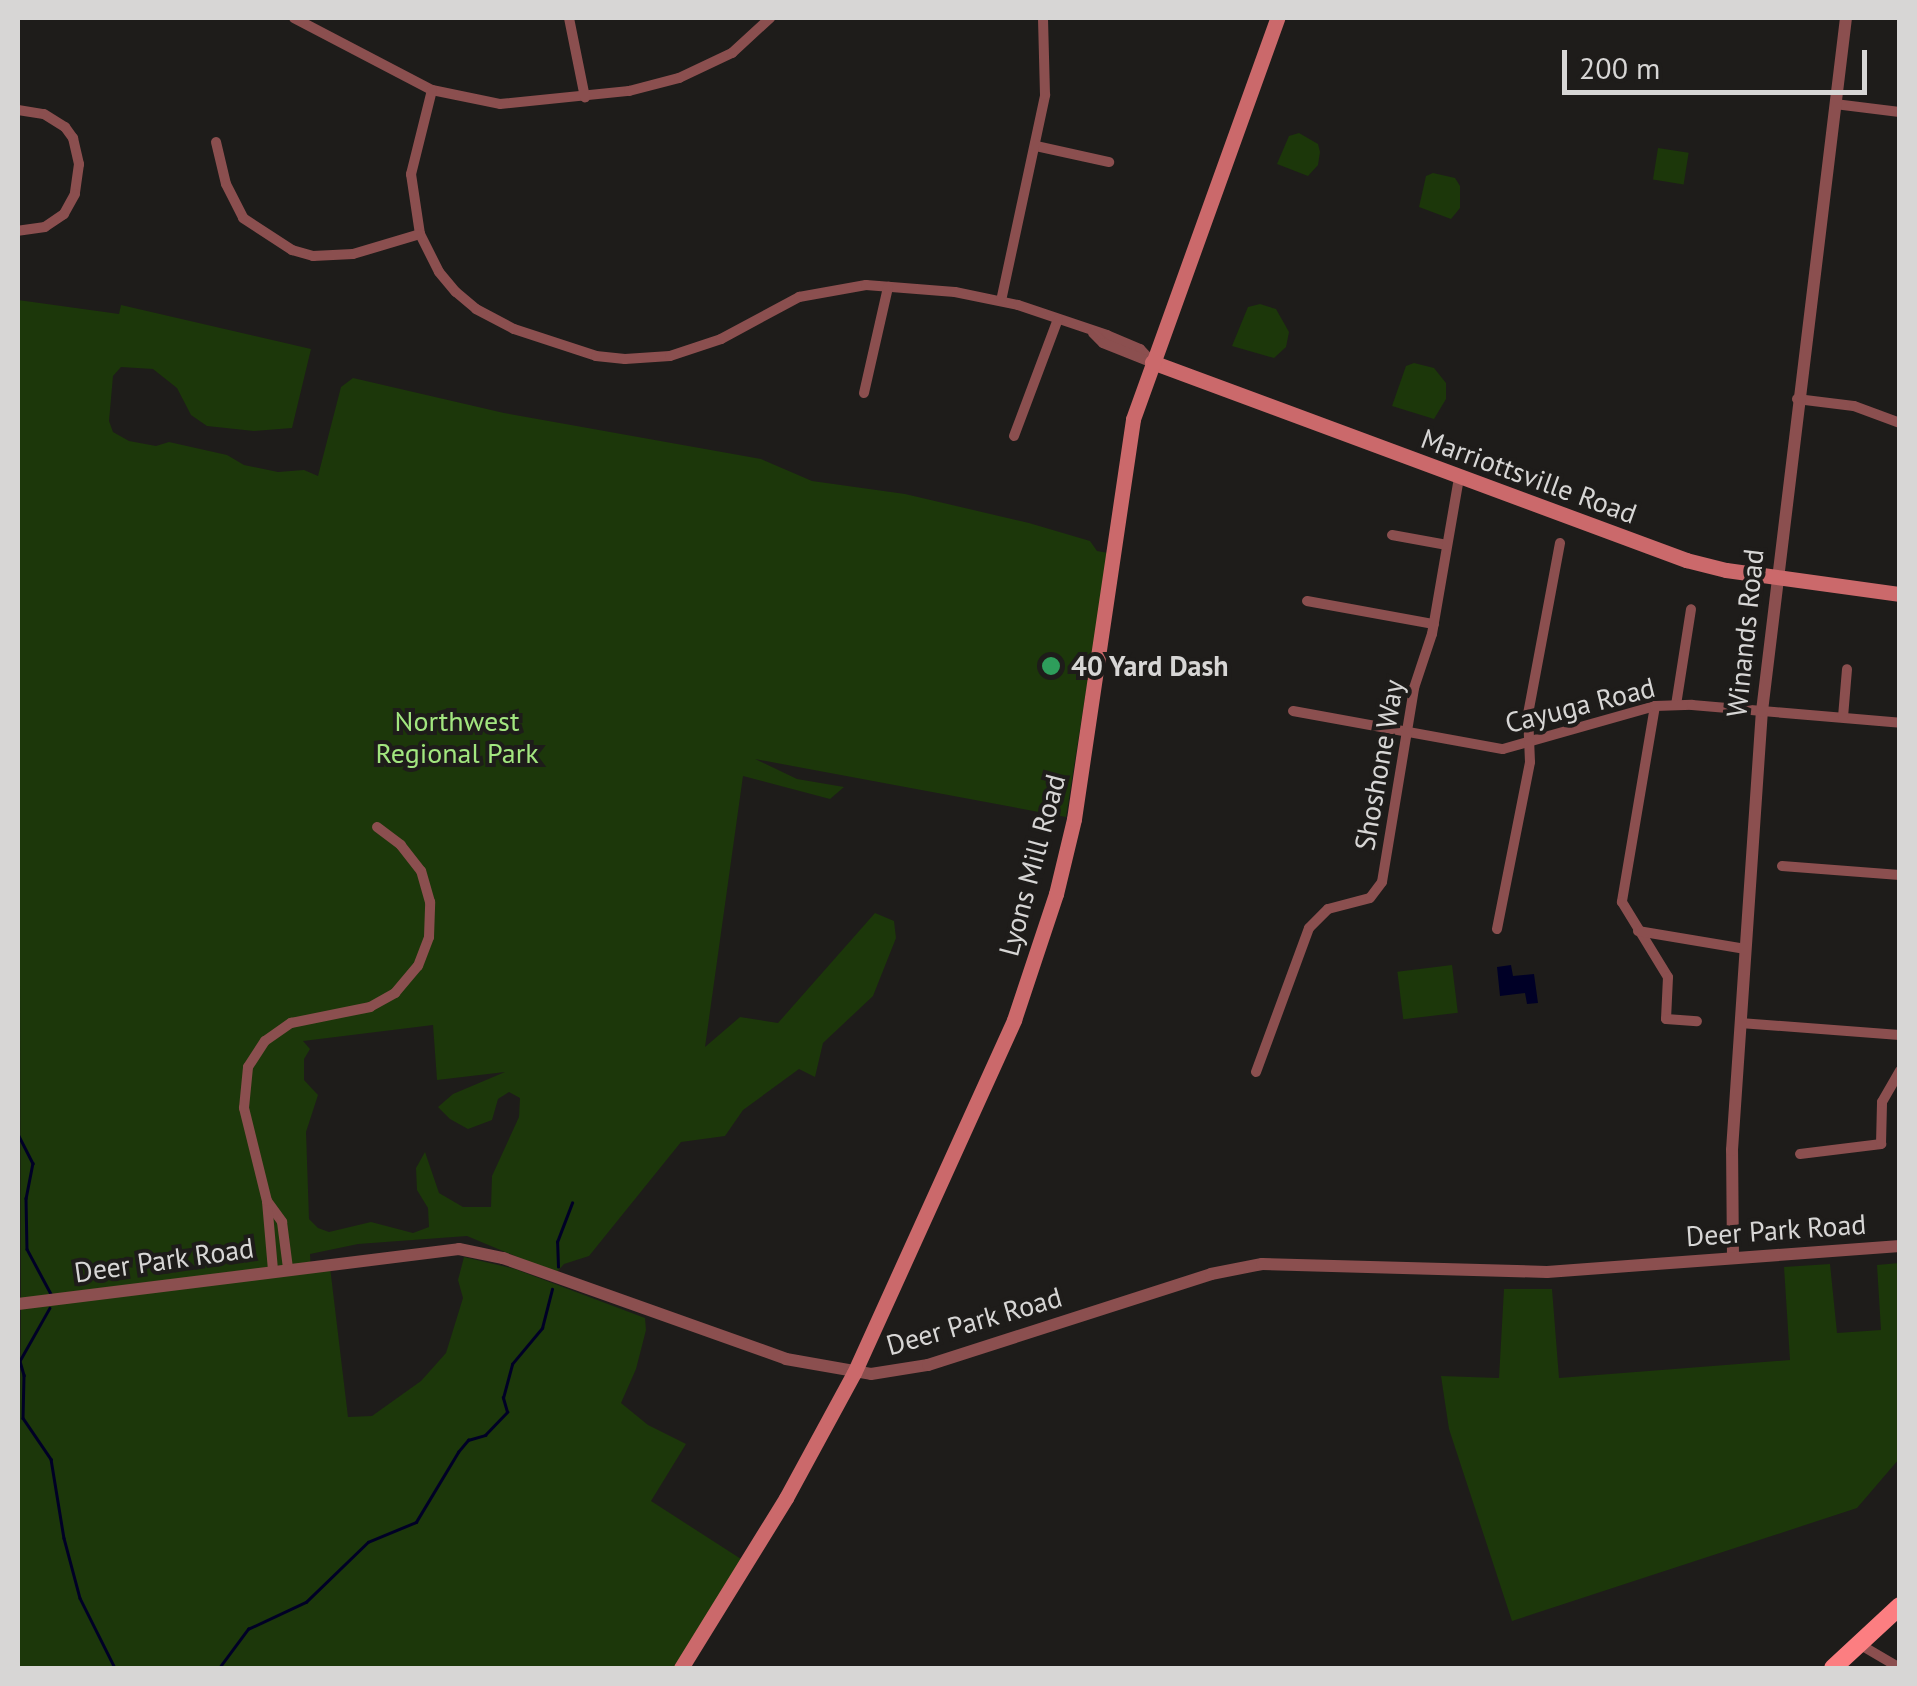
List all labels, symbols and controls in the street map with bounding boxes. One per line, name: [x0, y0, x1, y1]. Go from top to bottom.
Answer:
scale bar: [1567, 30, 1872, 92]
text: 200 m: [1579, 48, 1660, 87]
street label: Marriottsville Road: [1417, 421, 1641, 531]
street label: Winands Road: [1719, 547, 1771, 719]
place label: 40 Yard Dash: [1071, 649, 1229, 683]
marker: 40 Yard Dash: [1040, 655, 1062, 677]
street label: Cayuga Road: [1502, 670, 1658, 740]
street label: Shoshone Way: [1347, 677, 1411, 853]
park label: Northwest Regional Park: [375, 704, 539, 770]
street label: Lyons Mill Road: [992, 770, 1072, 960]
street label: Deer Park Road: [1684, 1207, 1868, 1253]
street label: Deer Park Road: [72, 1231, 256, 1289]
street label: Deer Park Road: [882, 1280, 1066, 1362]

